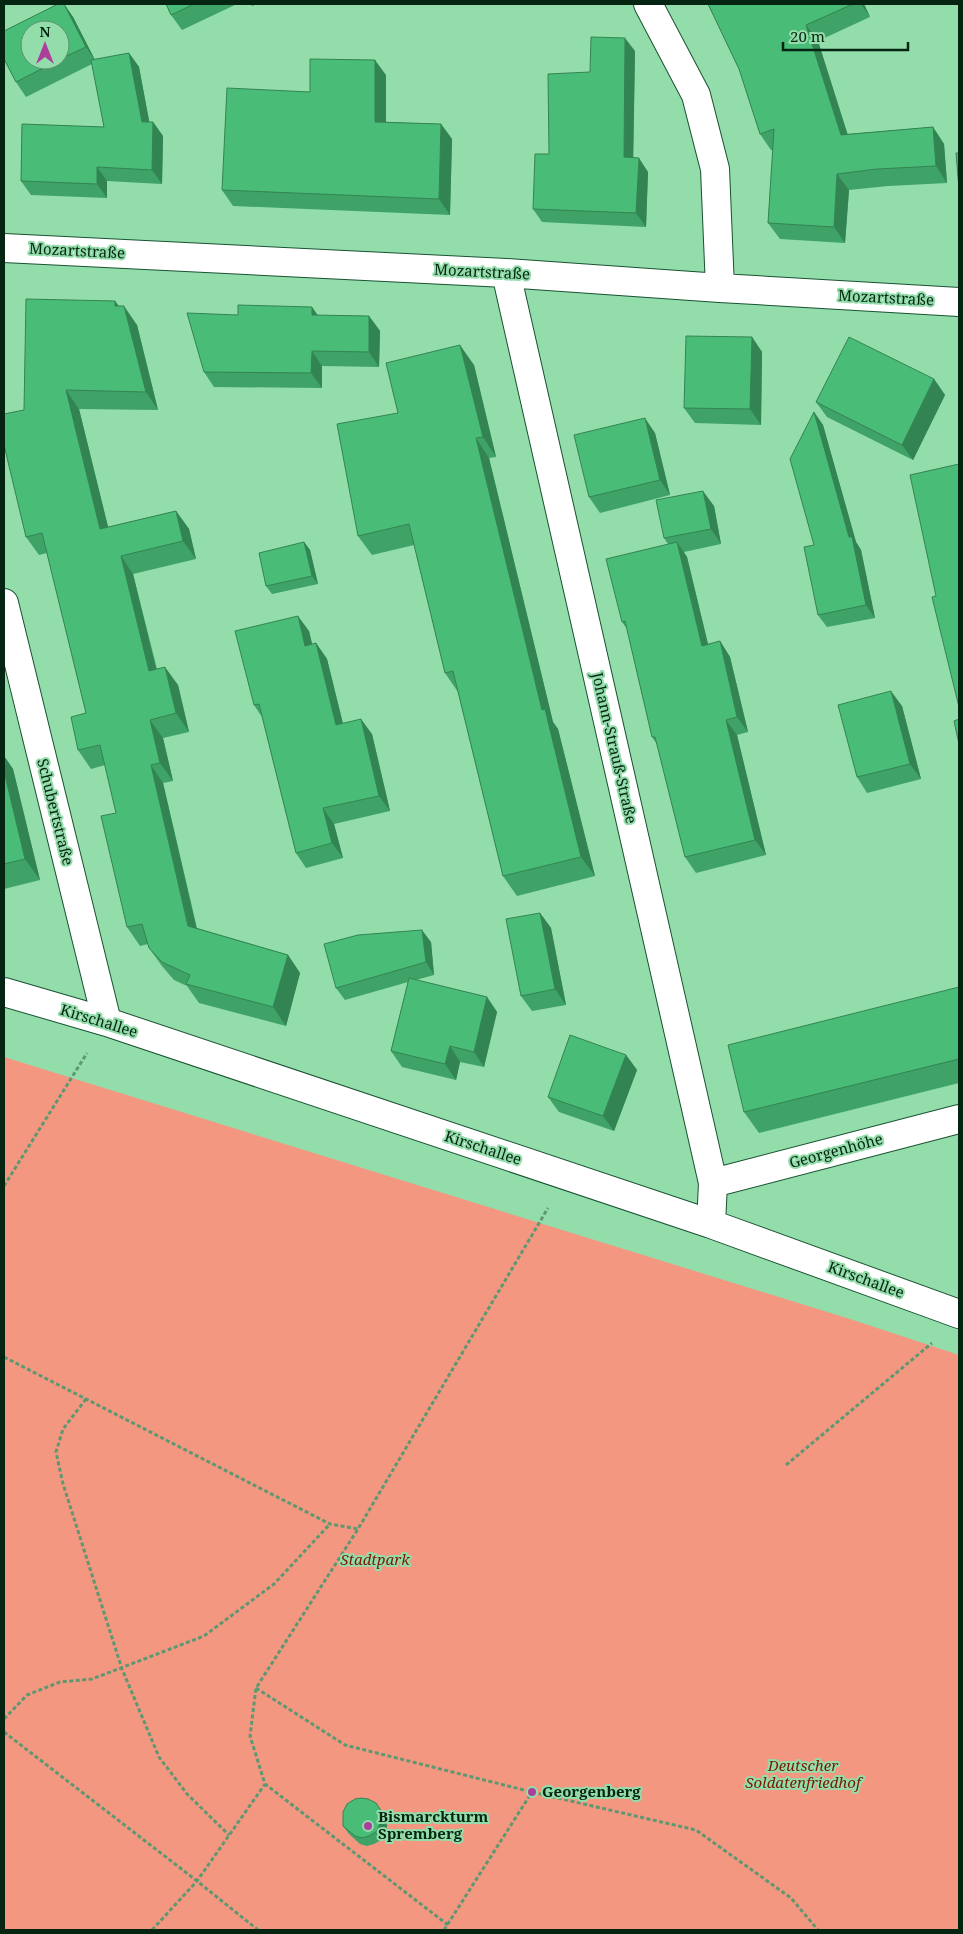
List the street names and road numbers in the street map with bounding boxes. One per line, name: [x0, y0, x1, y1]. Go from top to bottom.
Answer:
street label: Mozartstraße: [29, 237, 126, 263]
street label: Mozartstraße: [434, 258, 531, 284]
street label: Mozartstraße: [838, 284, 935, 310]
street label: Johann-Strauß-Straße: [588, 669, 642, 825]
street label: Schubertstraße: [33, 756, 79, 867]
street label: Kirschallee: [58, 999, 140, 1041]
street label: Kirschallee: [442, 1125, 524, 1169]
street label: Georgenhöhe: [787, 1128, 885, 1172]
street label: Kirschallee: [825, 1256, 907, 1302]

